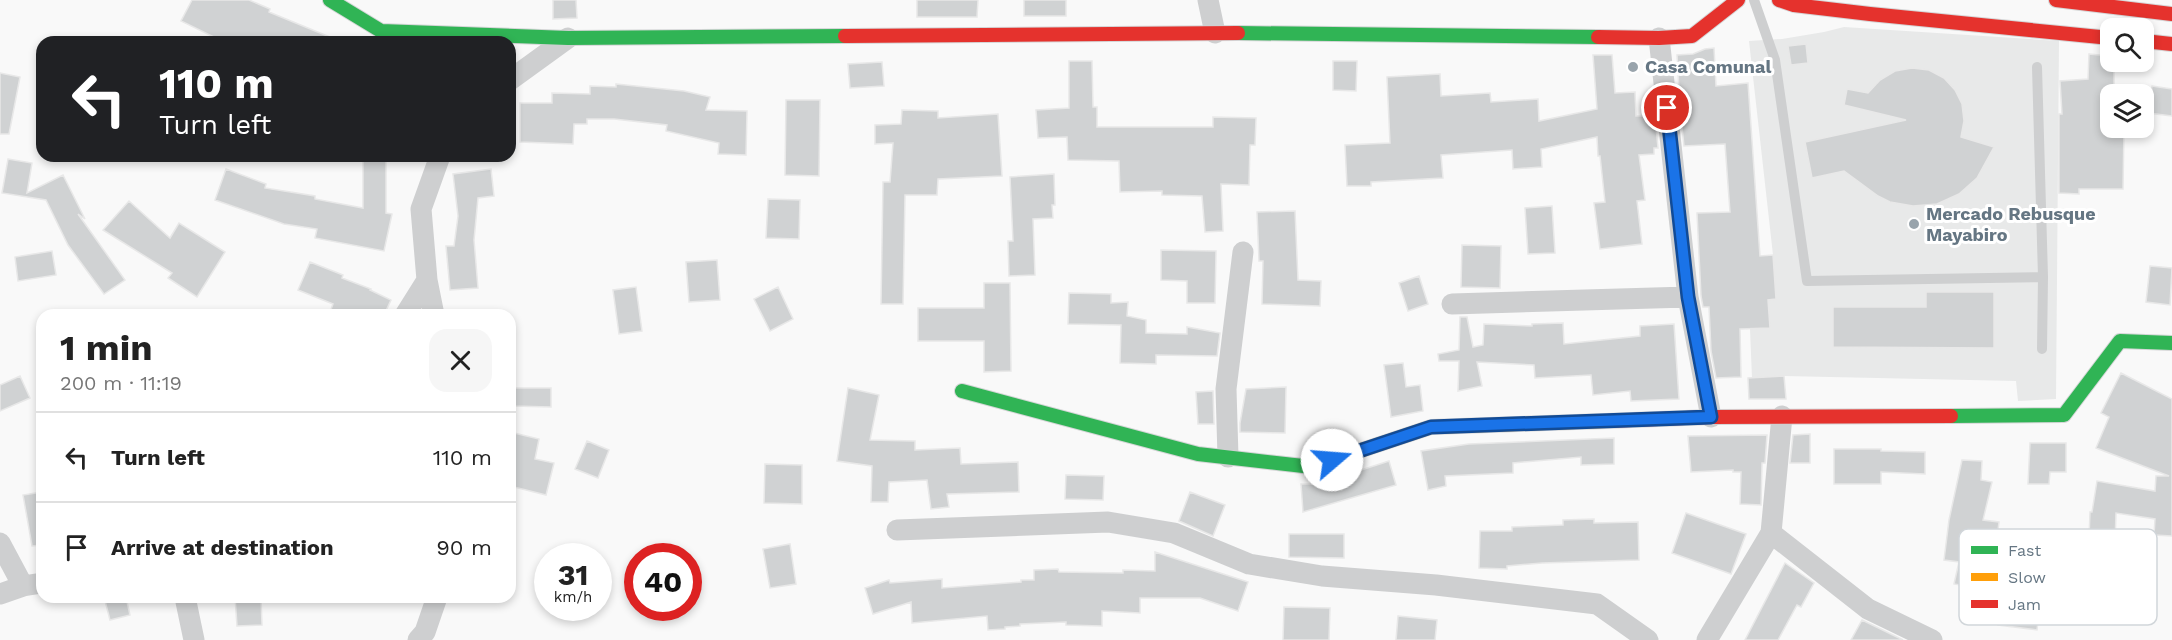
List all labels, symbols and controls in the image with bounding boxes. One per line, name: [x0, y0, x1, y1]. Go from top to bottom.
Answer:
map controls: [2100, 18, 2154, 138]
button: search: [2100, 18, 2154, 72]
place label: Casa Comunal: [1645, 56, 1771, 77]
text: 110 m: [159, 59, 274, 108]
icon: left: [60, 60, 138, 138]
marker: Casa Comunal: [1626, 60, 1640, 74]
pin: [1641, 82, 1692, 133]
button: layers: [2100, 84, 2154, 138]
icon: arrive: [1650, 91, 1683, 124]
text: Turn left: [159, 109, 271, 141]
place label: Mercado Rebusque Mayabiro: [1926, 203, 2096, 245]
marker: Mercado Rebusque Mayabiro: [1907, 217, 1921, 231]
text: 1 min: [60, 327, 152, 369]
button: close: [429, 329, 492, 392]
text: 200 m · 11:19: [60, 371, 182, 395]
position arrow: [1300, 428, 1364, 492]
icon: left: [60, 441, 93, 474]
text: Turn left: [111, 445, 205, 470]
text: 110 m: [433, 445, 492, 470]
legend: [1959, 529, 2157, 625]
icon: arrive: [60, 531, 93, 564]
text: Arrive at destination: [111, 535, 334, 560]
text: 90 m: [436, 535, 492, 560]
text: Fast: [2008, 541, 2041, 560]
speed limit sign: 40: [624, 543, 702, 621]
text: 31: [558, 557, 588, 592]
text: Slow: [2008, 568, 2046, 587]
text: km/h: [554, 588, 592, 606]
text: Jam: [2008, 595, 2041, 614]

